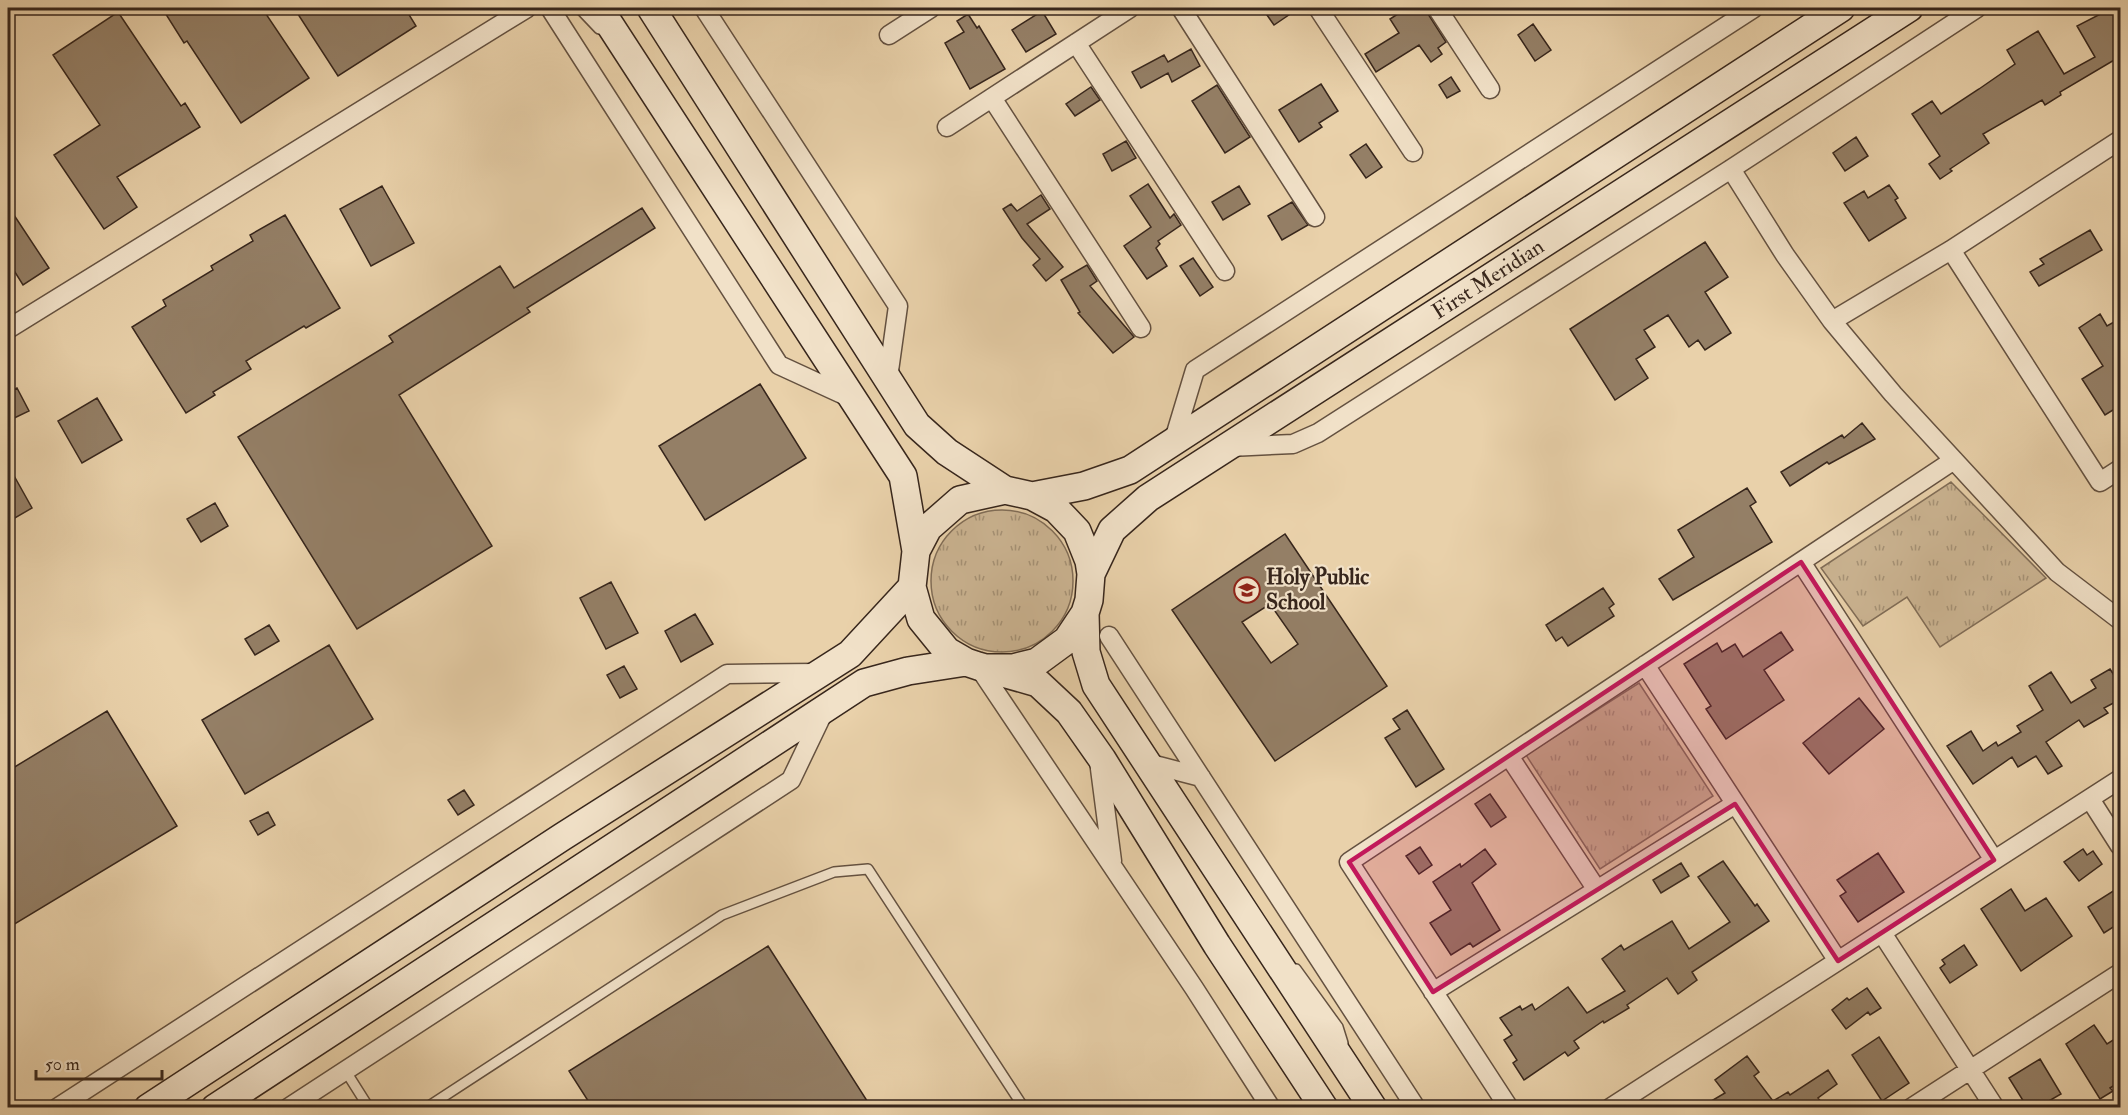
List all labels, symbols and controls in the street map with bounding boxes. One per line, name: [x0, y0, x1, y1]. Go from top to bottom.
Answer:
street label: First Meridian: [1427, 232, 1549, 326]
place label: Holy Public School: [1266, 563, 1369, 616]
school or university icon: Holy Public School: [1232, 575, 1262, 605]
scale bar: [36, 1043, 162, 1081]
text: 50 m: [45, 1053, 80, 1076]

